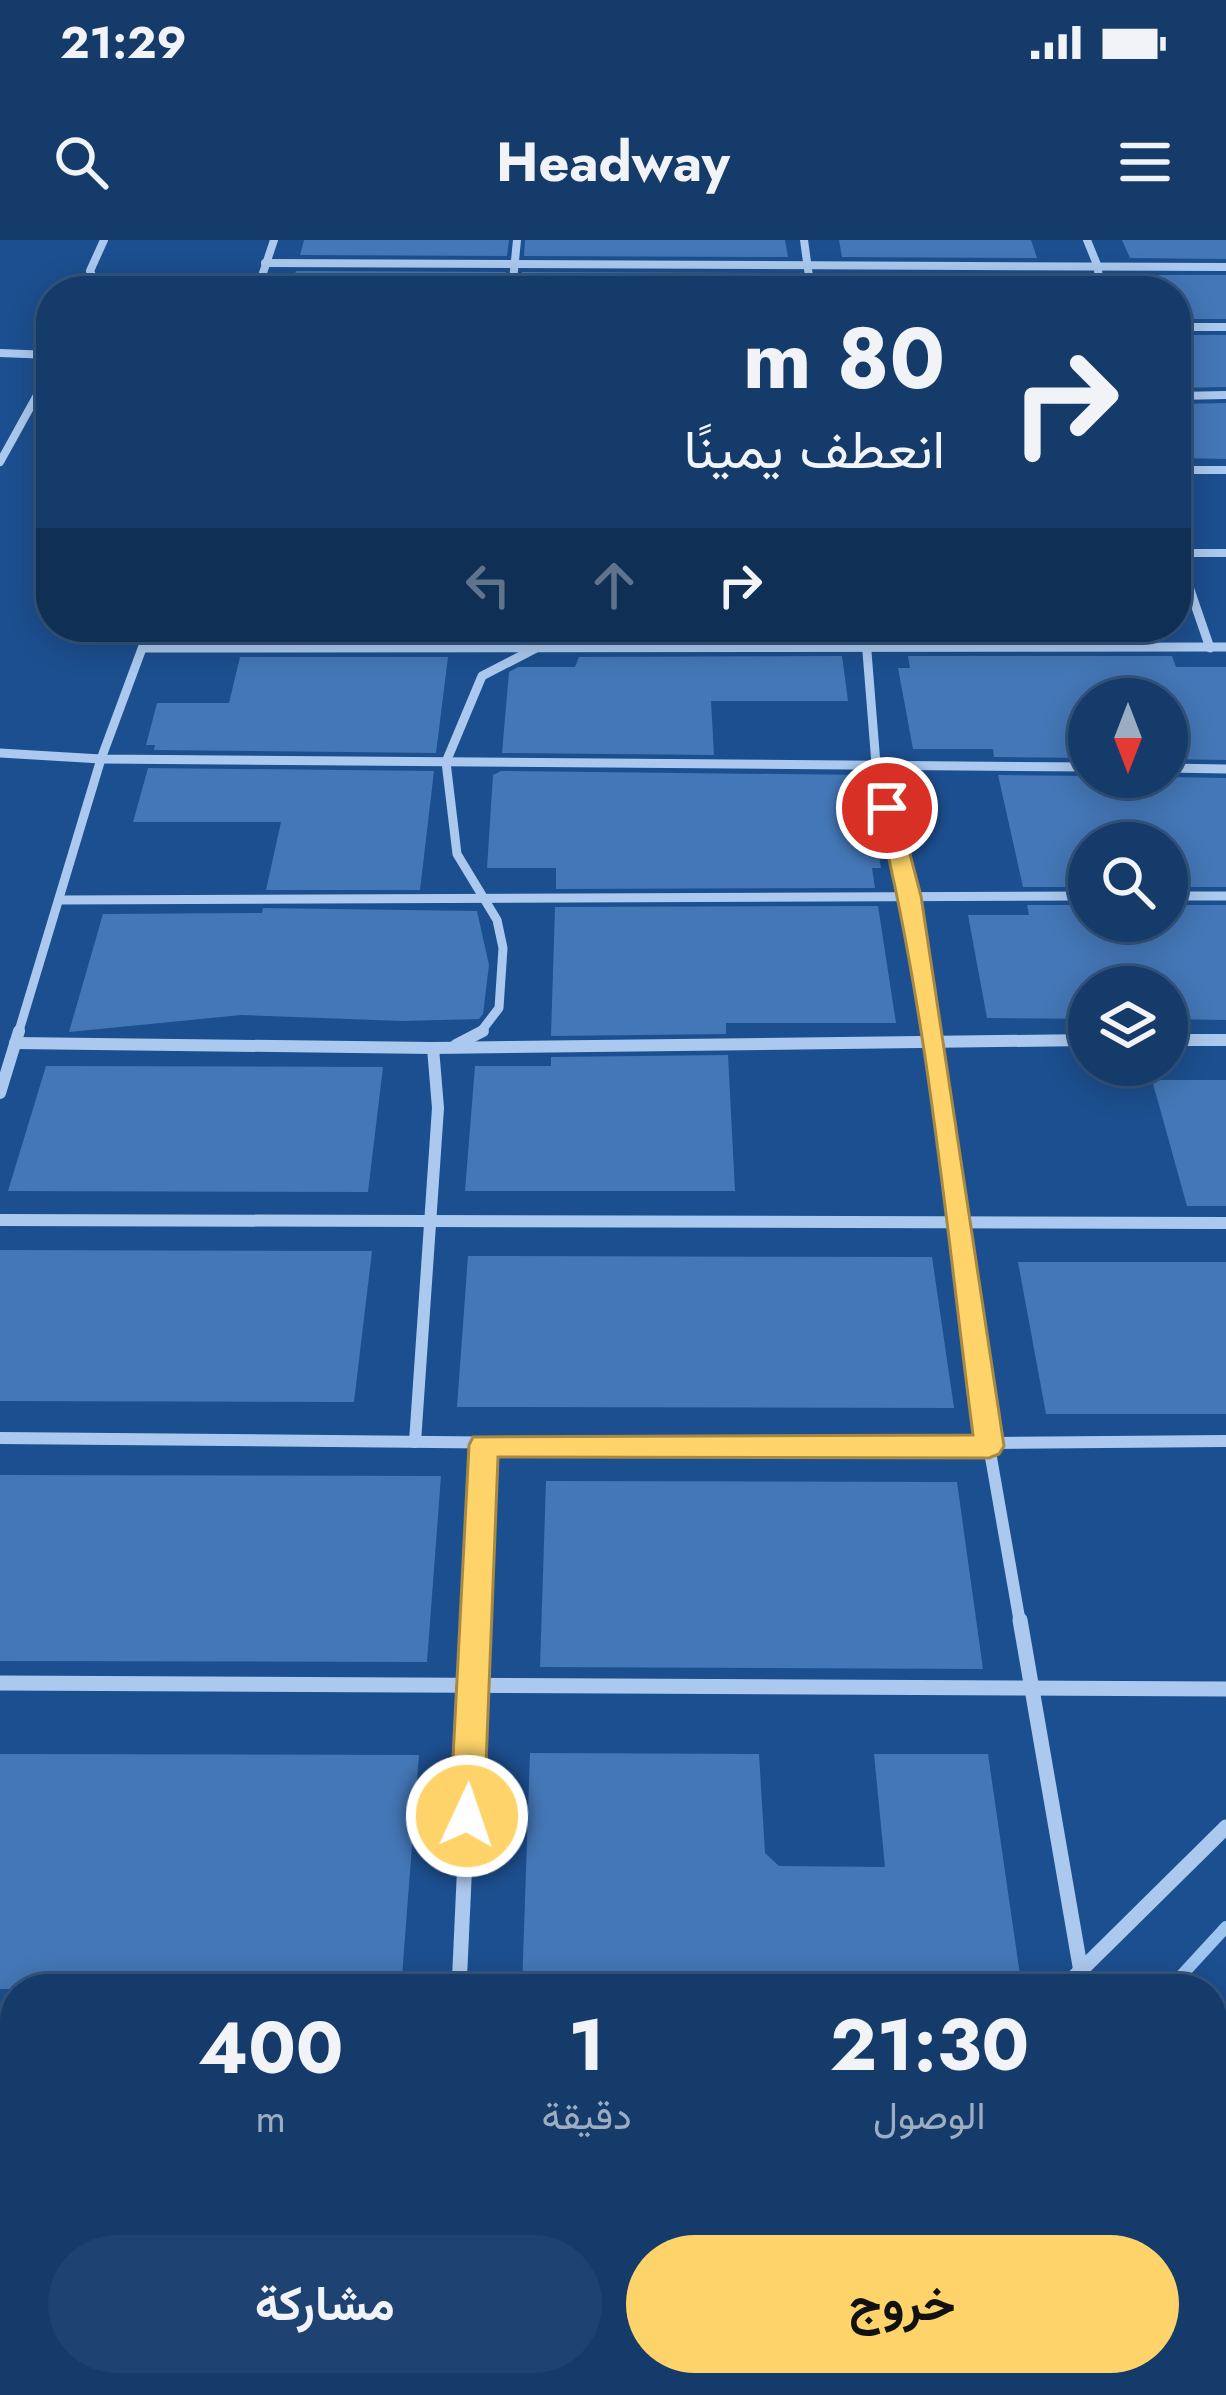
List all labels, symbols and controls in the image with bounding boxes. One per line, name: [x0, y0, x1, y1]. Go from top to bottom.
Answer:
text: 21:29: [60, 10, 187, 75]
text: Headway: [496, 123, 730, 201]
icon: search: [48, 129, 114, 195]
icon: menu: [1112, 129, 1178, 195]
text: 80 m: [743, 298, 945, 420]
icon: right: [987, 324, 1143, 480]
text: انعطف يمينًا: [684, 410, 945, 488]
icon: left: [455, 552, 521, 618]
icon: ahead: [581, 552, 647, 618]
icon: right: [707, 552, 773, 618]
north arrow: [1068, 678, 1188, 798]
map controls: [1068, 678, 1188, 1086]
pin: [836, 757, 938, 859]
icon: arrive: [854, 775, 920, 841]
button: search: [1068, 822, 1188, 942]
button: layers: [1068, 966, 1188, 1086]
position arrow: [404, 1753, 530, 1879]
text: 1: [568, 1993, 605, 2097]
text: 21:30: [830, 1993, 1029, 2097]
text: 400: [198, 1996, 344, 2100]
text: دقيقة: [541, 2087, 632, 2144]
text: الوصول: [873, 2087, 986, 2144]
text: m: [256, 2090, 286, 2147]
button: مشاركة: [48, 2235, 602, 2373]
button: خروج: [626, 2235, 1179, 2373]

